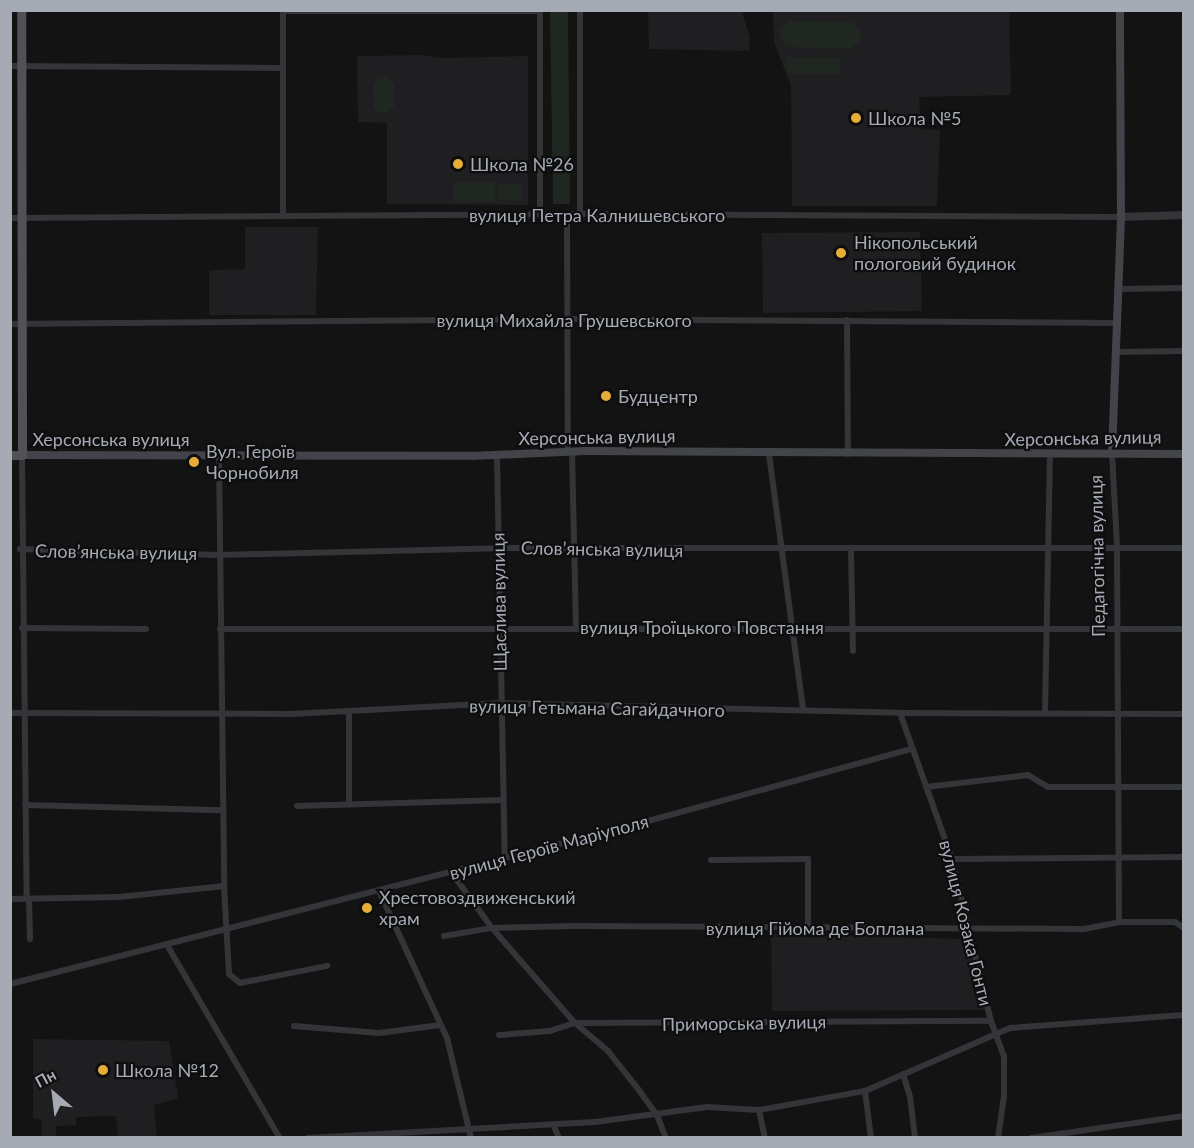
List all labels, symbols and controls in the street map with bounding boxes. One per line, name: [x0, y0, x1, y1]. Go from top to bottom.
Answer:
place label: Школа №5: [868, 107, 961, 129]
marker: Школа №5: [849, 111, 863, 125]
place label: Школа №26: [470, 153, 574, 175]
marker: Школа №26: [451, 157, 465, 171]
street label: вулиця Петра Калнишевського: [469, 204, 725, 226]
place label: Нікопольський пологовий будинок: [854, 232, 1016, 274]
marker: Нікопольський пологовий будинок: [832, 244, 850, 262]
street label: вулиця Михайла Грушевського: [436, 309, 692, 331]
place label: Будцентр: [618, 385, 698, 407]
marker: Будцентр: [599, 389, 613, 403]
street label: Херсонська вулиця: [518, 425, 676, 449]
street label: Херсонська вулиця: [1004, 426, 1162, 450]
street label: Херсонська вулиця: [32, 428, 190, 450]
place label: Вул. Героїв Чорнобиля: [206, 441, 299, 484]
marker: Вул. Героїв Чорнобиля: [187, 455, 201, 469]
street label: Педагогічна вулиця: [1085, 475, 1109, 637]
street label: Щаслива вулиця: [487, 532, 511, 672]
street label: Словʼянська вулиця: [521, 537, 683, 561]
street label: Словʼянська вулиця: [35, 540, 197, 564]
street label: вулиця Троїцького Повстання: [580, 616, 824, 638]
street label: вулиця Гетьмана Сагайдачного: [469, 695, 725, 721]
street label: вулиця Героїв Маріуполя: [447, 810, 651, 884]
street label: вулиця Козака Гонти: [935, 838, 997, 1008]
place label: Хрестовоздвиженський храм: [379, 887, 576, 930]
marker: Хрестовоздвиженський храм: [360, 901, 374, 915]
street label: вулиця Гійома де Боплана: [706, 917, 924, 939]
street label: Приморська вулиця: [662, 1011, 826, 1035]
place label: Школа №12: [115, 1059, 219, 1081]
marker: Школа №12: [96, 1063, 110, 1077]
north arrow: [24, 1064, 84, 1124]
text: Пн: [32, 1064, 59, 1091]

